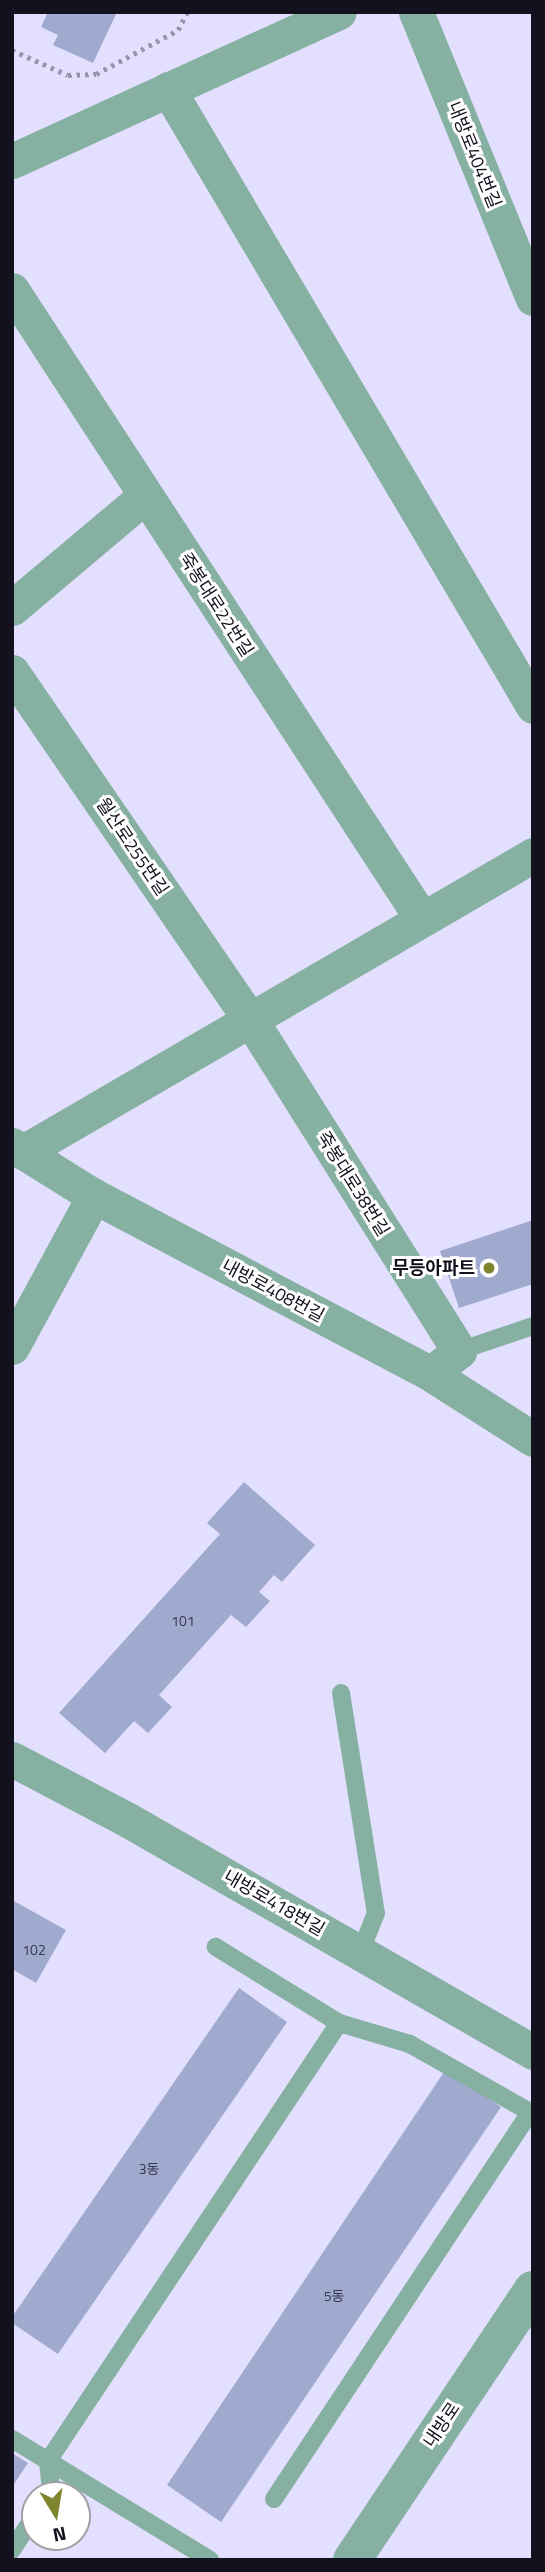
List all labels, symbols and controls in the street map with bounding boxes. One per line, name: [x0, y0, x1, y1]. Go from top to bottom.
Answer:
street label: 내방로404번길: [443, 99, 505, 211]
street label: 죽봉대로22번길: [174, 549, 258, 661]
street label: 월산로255번길: [91, 794, 173, 900]
street label: 죽봉대로38번길: [312, 1128, 394, 1240]
street label: 내방로408번길: [218, 1255, 328, 1327]
place label: 무등아파트: [392, 1257, 475, 1279]
marker: 무등아파트: [481, 1260, 497, 1276]
house number: 101: [171, 1613, 195, 1629]
street label: 내방로418번길: [220, 1865, 328, 1941]
house number: 102: [22, 1942, 46, 1958]
house number: 3동: [139, 2161, 159, 2177]
house number: 5동: [324, 2288, 344, 2304]
street label: 내방로: [419, 2398, 465, 2452]
north arrow: [21, 2481, 91, 2551]
text: N: [50, 2520, 69, 2551]

